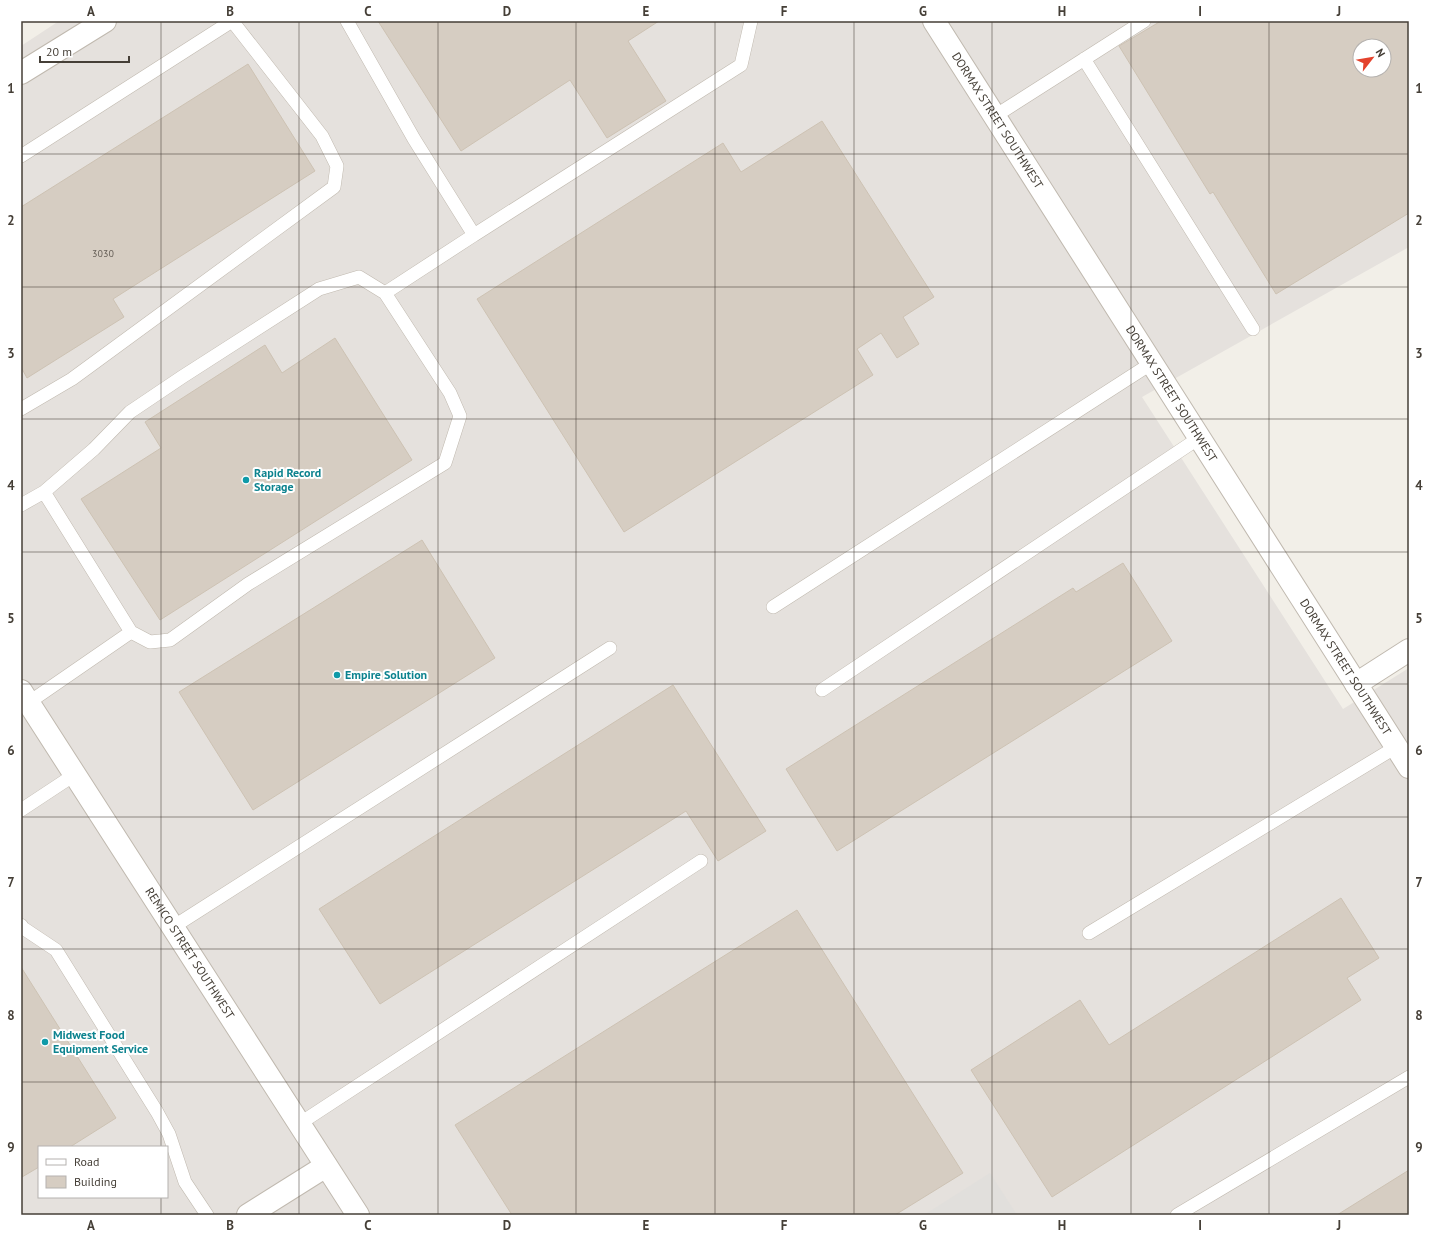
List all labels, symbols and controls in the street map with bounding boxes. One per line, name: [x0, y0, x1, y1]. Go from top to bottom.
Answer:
text: A: [87, 3, 95, 20]
text: B: [226, 3, 234, 20]
text: C: [364, 3, 372, 20]
text: D: [503, 3, 511, 20]
text: E: [643, 3, 650, 20]
text: F: [781, 3, 788, 20]
text: G: [919, 3, 927, 20]
text: H: [1058, 3, 1066, 20]
text: I: [1198, 3, 1202, 20]
text: J: [1336, 3, 1341, 20]
scale bar: [40, 38, 129, 64]
north arrow: [1352, 38, 1392, 78]
text: 20 m: [46, 44, 72, 59]
text: N: [1373, 46, 1388, 60]
street label: DORMAX STREET SOUTHWEST: [949, 49, 1047, 192]
text: 1: [7, 80, 15, 97]
text: 1: [1415, 80, 1423, 97]
text: 2: [7, 212, 15, 229]
text: 2: [1415, 212, 1423, 229]
house number: 3030: [92, 247, 114, 260]
street label: DORMAX STREET SOUTHWEST: [1123, 323, 1221, 465]
text: 3: [7, 345, 15, 362]
text: 3: [1415, 345, 1423, 362]
place label: Rapid Record Storage: [254, 465, 321, 494]
marker: Rapid Record Storage: [241, 475, 251, 485]
text: 4: [7, 477, 15, 494]
text: 4: [1415, 477, 1423, 494]
street label: DORMAX STREET SOUTHWEST: [1297, 596, 1395, 738]
text: 5: [7, 610, 15, 627]
text: 5: [1415, 610, 1423, 627]
place label: Empire Solution: [345, 667, 427, 682]
marker: Empire Solution: [332, 670, 342, 680]
text: 6: [7, 742, 15, 759]
text: 6: [1415, 742, 1423, 759]
text: 7: [7, 874, 15, 891]
text: 7: [1415, 874, 1423, 891]
street label: REMICO STREET SOUTHWEST: [142, 884, 238, 1022]
text: 8: [7, 1007, 15, 1024]
text: 8: [1415, 1007, 1423, 1024]
place label: Midwest Food Equipment Service: [53, 1027, 148, 1056]
marker: Midwest Food Equipment Service: [40, 1037, 50, 1047]
text: 9: [7, 1139, 15, 1156]
text: 9: [1415, 1139, 1423, 1156]
legend: [38, 1146, 168, 1198]
text: Road: [74, 1154, 99, 1169]
text: Building: [74, 1174, 117, 1189]
text: A: [87, 1217, 95, 1234]
text: B: [226, 1217, 234, 1234]
text: C: [364, 1217, 372, 1234]
text: D: [503, 1217, 511, 1234]
text: E: [643, 1217, 650, 1234]
text: F: [781, 1217, 788, 1234]
text: G: [919, 1217, 927, 1234]
text: H: [1058, 1217, 1066, 1234]
text: I: [1198, 1217, 1202, 1234]
text: J: [1336, 1217, 1341, 1234]

